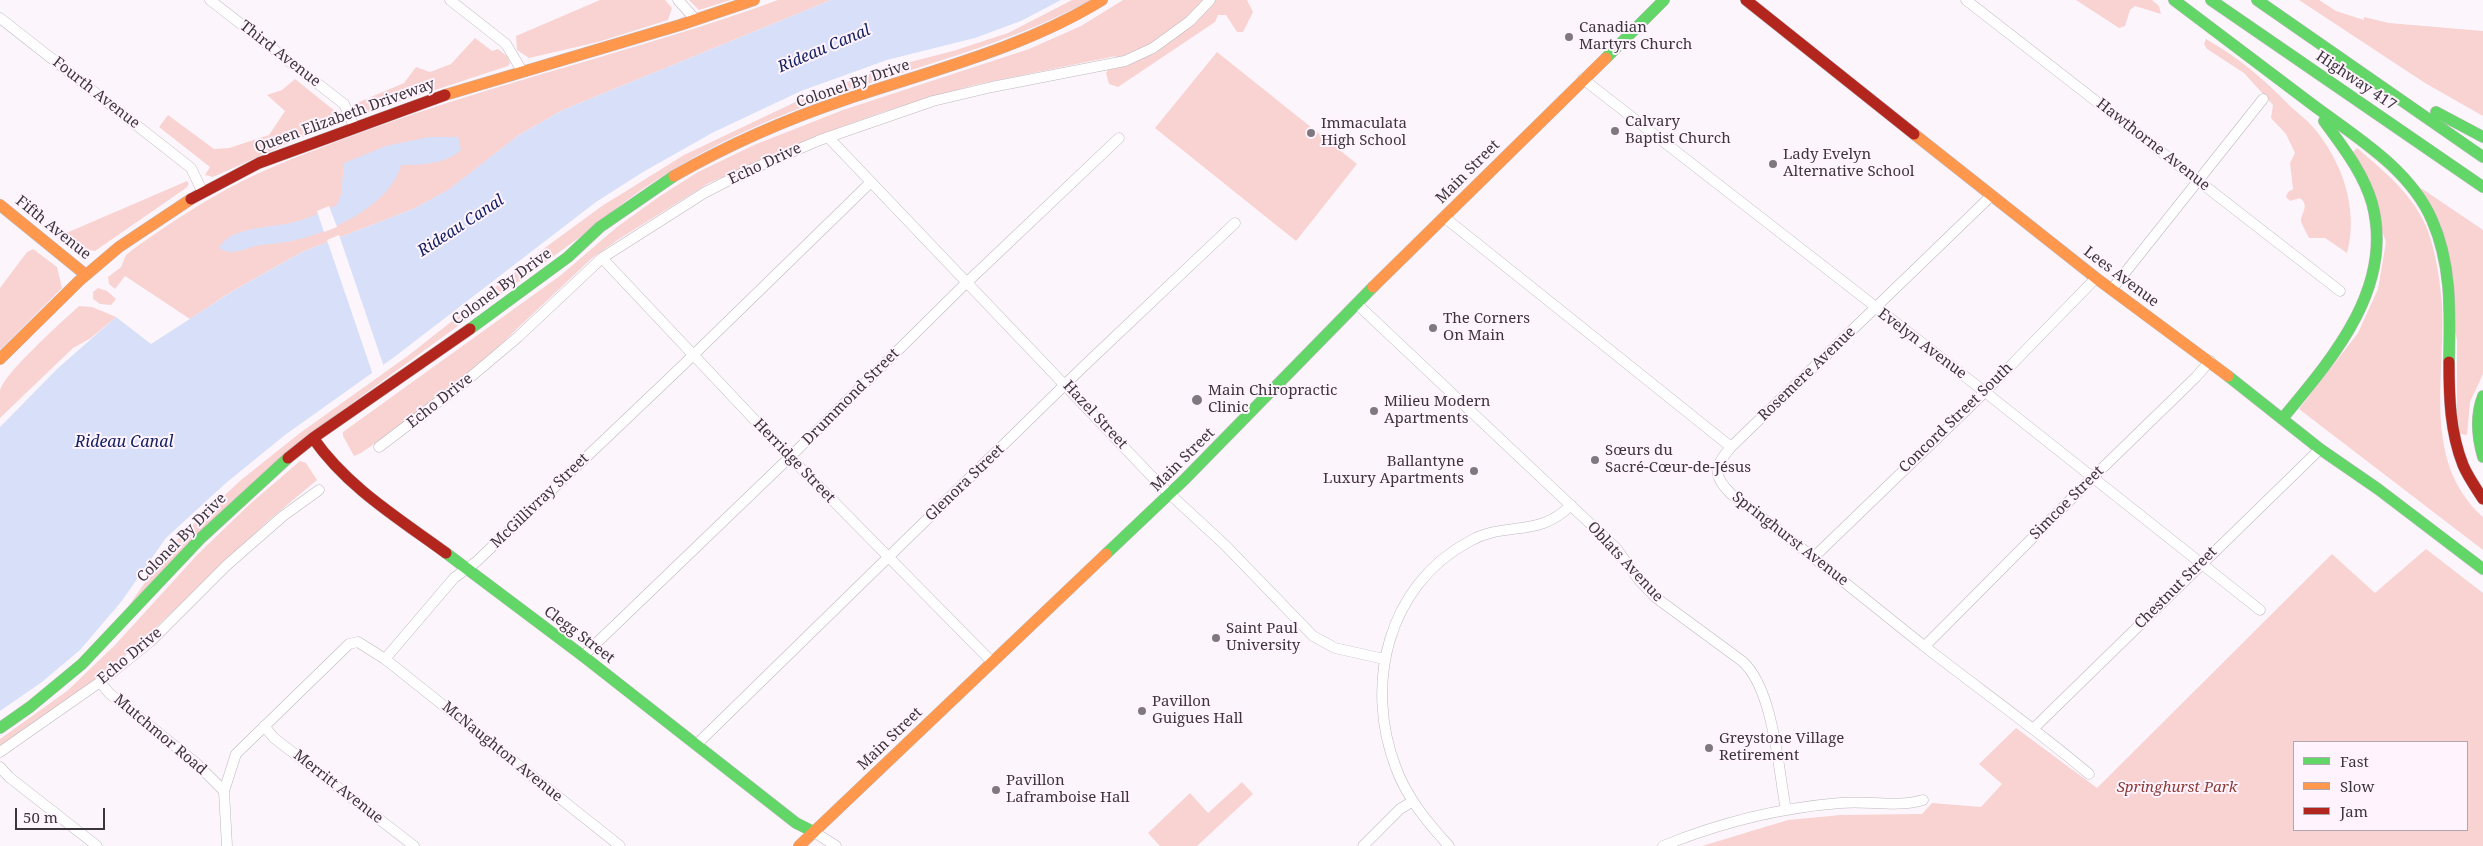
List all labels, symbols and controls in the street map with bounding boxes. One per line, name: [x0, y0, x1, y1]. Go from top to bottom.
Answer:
street label: Third Avenue: [236, 17, 324, 91]
place label: Canadian Martyrs Church: [1579, 19, 1692, 54]
water label: Rideau Canal: [775, 21, 873, 77]
marker: Canadian Martyrs Church: [1563, 31, 1575, 43]
street label: Highway 417: [2312, 48, 2400, 114]
street label: Fourth Avenue: [49, 53, 143, 133]
street label: Colonel By Drive: [794, 56, 912, 112]
street label: Queen Elizabeth Driveway: [253, 75, 437, 157]
street label: Hawthorne Avenue: [2093, 95, 2213, 195]
place label: Calvary Baptist Church: [1625, 113, 1731, 148]
place label: Immaculata High School: [1321, 115, 1407, 150]
marker: Calvary Baptist Church: [1609, 125, 1621, 137]
marker: Immaculata High School: [1305, 127, 1317, 139]
street label: Main Street: [1432, 136, 1504, 208]
street label: Echo Drive: [726, 139, 804, 189]
place label: Lady Evelyn Alternative School: [1783, 146, 1914, 181]
marker: Lady Evelyn Alternative School: [1767, 158, 1779, 170]
water label: Rideau Canal: [414, 191, 508, 261]
street label: Fifth Avenue: [12, 192, 94, 264]
street label: Lees Avenue: [2080, 243, 2162, 311]
street label: Colonel By Drive: [449, 245, 555, 329]
street label: Evelyn Avenue: [1874, 305, 1970, 383]
place label: The Corners On Main: [1443, 310, 1530, 345]
marker: The Corners On Main: [1427, 322, 1439, 334]
street label: Rosemere Avenue: [1755, 323, 1859, 425]
street label: Drummond Street: [799, 345, 903, 449]
street label: Concord Street South: [1896, 359, 2016, 477]
street label: Echo Drive: [404, 370, 476, 432]
street label: Hazel Street: [1059, 377, 1131, 453]
place label: Main Chiropractic Clinic: [1208, 382, 1337, 417]
marker: Main Chiropractic Clinic: [1190, 393, 1204, 407]
place label: Milieu Modern Apartments: [1384, 393, 1490, 428]
marker: Milieu Modern Apartments: [1368, 405, 1380, 417]
street label: Herridge Street: [749, 415, 839, 507]
street label: Main Street: [1147, 424, 1219, 496]
water label: Rideau Canal: [75, 432, 173, 452]
street label: Glenora Street: [922, 441, 1008, 525]
place label: Sœurs du Sacré-Cœur-de-Jésus: [1605, 442, 1751, 477]
street label: McGillivray Street: [487, 450, 593, 552]
place label: Ballantyne Luxury Apartments: [1323, 453, 1464, 488]
marker: Sœurs du Sacré-Cœur-de-Jésus: [1589, 454, 1601, 466]
street label: Simcoe Street: [2026, 462, 2108, 544]
marker: Ballantyne Luxury Apartments: [1468, 465, 1480, 477]
street label: Springhurst Avenue: [1728, 488, 1852, 590]
street label: Colonel By Drive: [134, 490, 230, 586]
street label: Oblats Avenue: [1583, 518, 1667, 606]
street label: Chestnut Street: [2131, 543, 2221, 633]
street label: Clegg Street: [540, 603, 618, 667]
place label: Saint Paul University: [1226, 620, 1300, 655]
street label: Echo Drive: [94, 624, 166, 688]
marker: Saint Paul University: [1210, 632, 1222, 644]
street label: Mutchmor Road: [110, 691, 210, 779]
place label: Pavillon Guigues Hall: [1152, 693, 1243, 728]
street label: McNaughton Avenue: [438, 698, 566, 806]
street label: Main Street: [854, 704, 926, 774]
marker: Pavillon Guigues Hall: [1136, 705, 1148, 717]
place label: Greystone Village Retirement: [1719, 730, 1844, 765]
legend: [2293, 741, 2468, 831]
marker: Greystone Village Retirement: [1703, 742, 1715, 754]
street label: Merritt Avenue: [289, 746, 387, 828]
text: Fast: [2340, 751, 2369, 771]
place label: Pavillon Laframboise Hall: [1006, 772, 1130, 807]
text: Slow: [2340, 776, 2374, 796]
park label: Springhurst Park: [2117, 779, 2237, 797]
marker: Pavillon Laframboise Hall: [990, 784, 1002, 796]
scale bar: [18, 798, 108, 830]
text: Jam: [2340, 801, 2368, 821]
text: 50 m: [23, 807, 58, 827]

